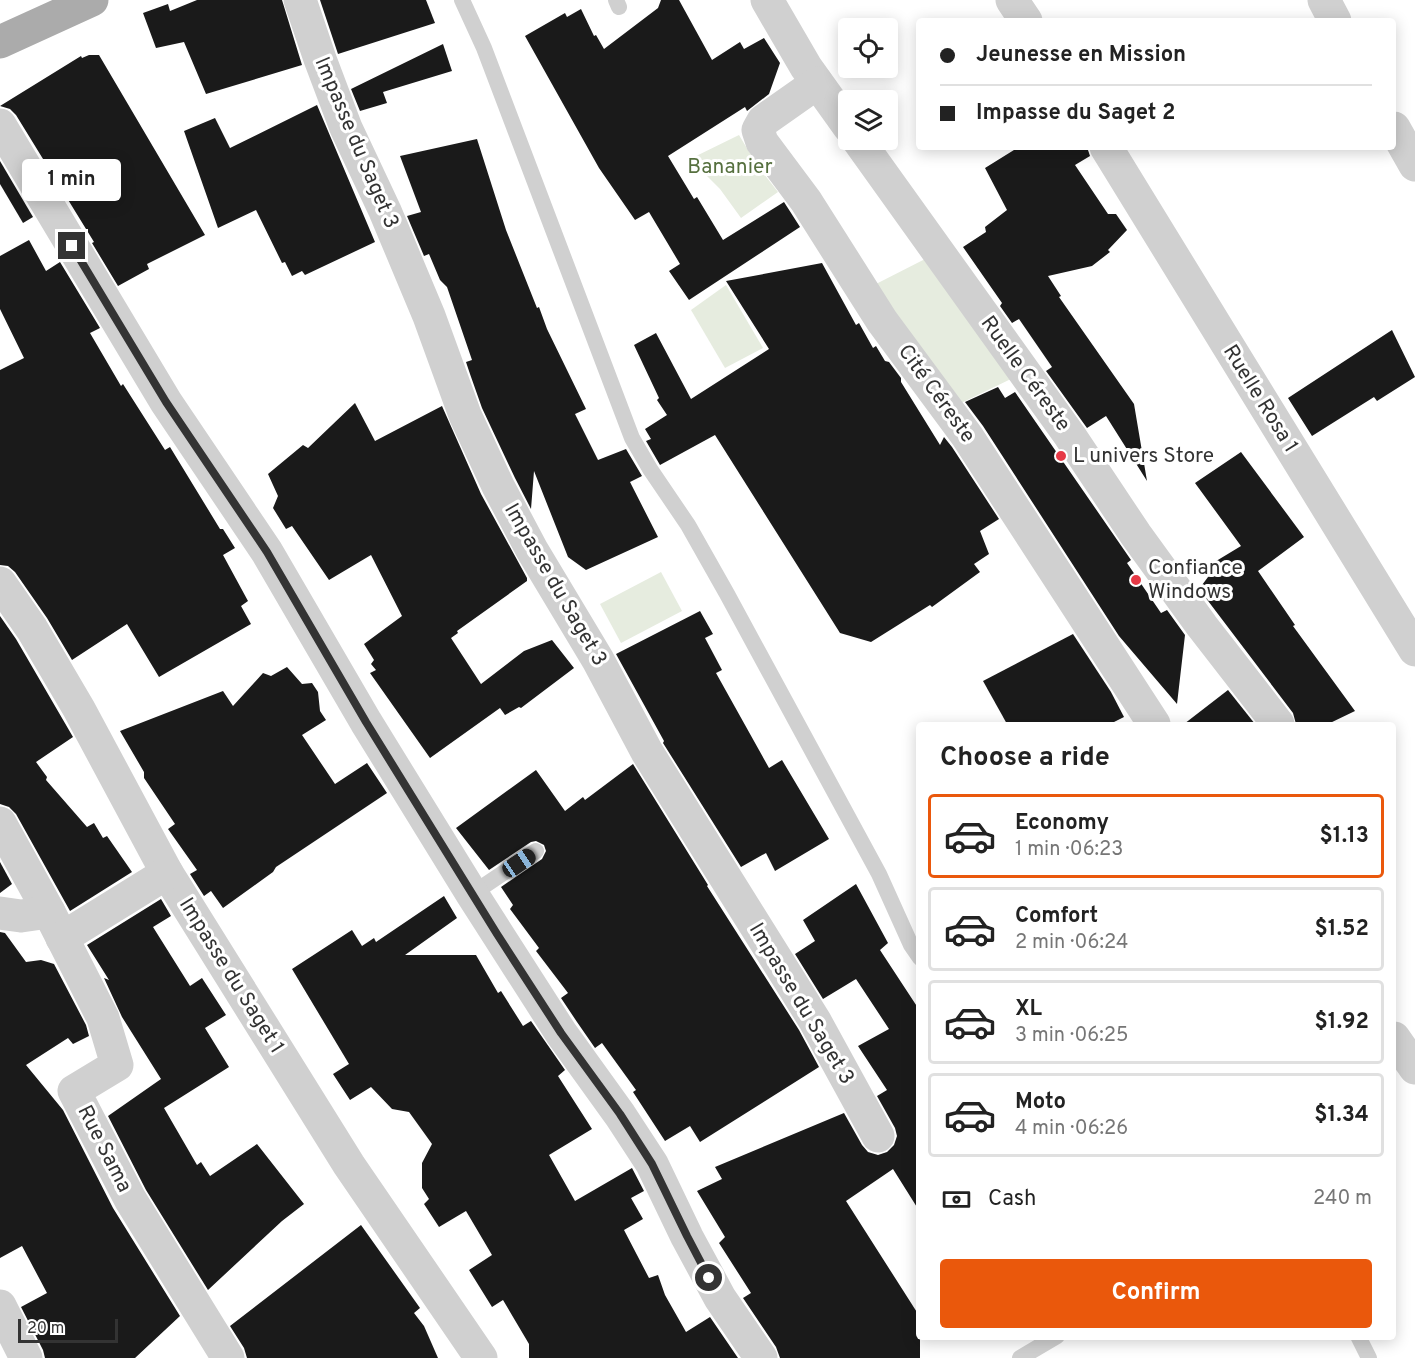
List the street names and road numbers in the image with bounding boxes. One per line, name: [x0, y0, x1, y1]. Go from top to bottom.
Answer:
street label: Impasse du Saget 3: [308, 53, 404, 233]
street label: Ruelle Céreste: [974, 311, 1076, 437]
street label: Cité Céreste: [891, 339, 981, 449]
street label: Ruelle Rosa 1: [1216, 340, 1304, 458]
street label: Impasse du Saget 3: [497, 499, 613, 671]
street label: Impasse du Saget 1: [172, 893, 290, 1059]
street label: Impasse du Saget 3: [742, 918, 860, 1090]
street label: Rue Sama: [71, 1101, 137, 1197]

